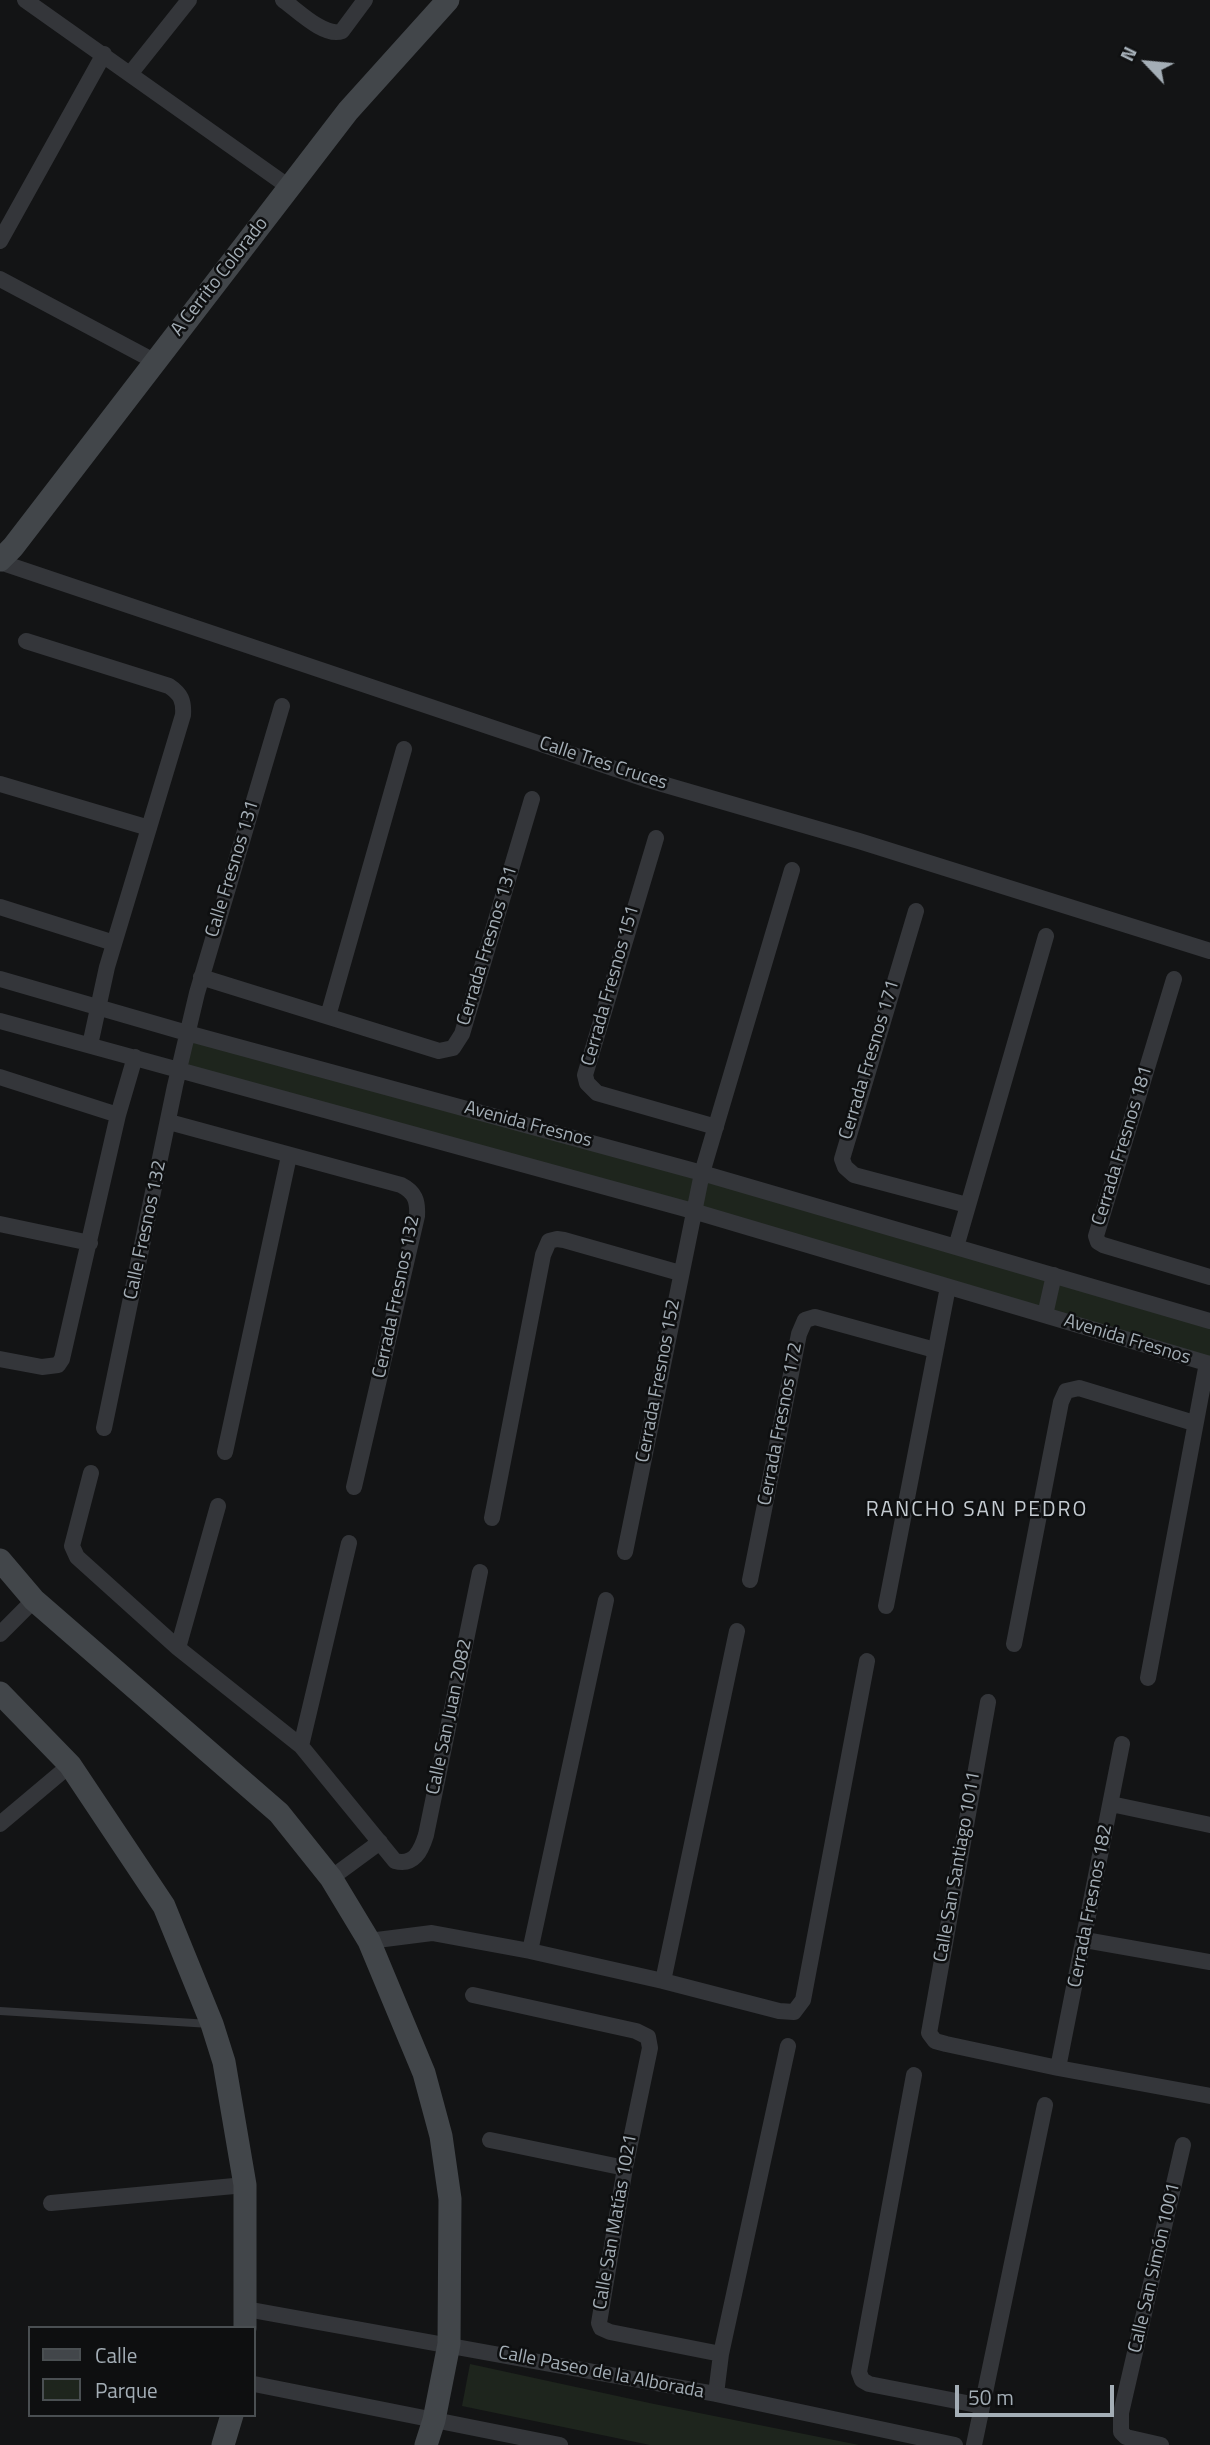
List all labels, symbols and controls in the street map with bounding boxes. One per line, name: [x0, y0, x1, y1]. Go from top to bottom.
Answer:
north arrow: [1112, 28, 1182, 98]
text: N: [1112, 41, 1144, 66]
street label: A Cerrito Colorado: [167, 213, 273, 341]
street label: Calle Tres Cruces: [536, 733, 670, 795]
street label: Calle Fresnos 131: [201, 798, 265, 940]
street label: Cerrada Fresnos 131: [453, 863, 523, 1029]
street label: Cerrada Fresnos 151: [577, 903, 645, 1069]
street label: Cerrada Fresnos 171: [835, 977, 905, 1143]
street label: Cerrada Fresnos 181: [1088, 1063, 1158, 1229]
street label: Avenida Fresnos: [462, 1097, 594, 1153]
street label: Calle Fresnos 132: [120, 1158, 172, 1302]
street label: Cerrada Fresnos 132: [369, 1214, 425, 1380]
street label: Cerrada Fresnos 152: [632, 1297, 686, 1465]
street label: Avenida Fresnos: [1061, 1310, 1193, 1370]
street label: Cerrada Fresnos 172: [754, 1340, 808, 1508]
district label: RANCHO SAN PEDRO: [868, 1498, 1086, 1524]
street label: Calle San Juan 2082: [422, 1637, 478, 1797]
street label: Calle San Santiago 1011: [930, 1770, 986, 1964]
street label: Cerrada Fresnos 182: [1064, 1822, 1118, 1990]
street label: Calle San Matías 1021: [589, 2132, 643, 2312]
street label: Calle San Simón 1001: [1124, 2181, 1186, 2355]
legend: [28, 2326, 256, 2417]
text: Calle: [95, 2339, 137, 2371]
street label: Calle Paseo de la Alborada: [496, 2342, 706, 2404]
scale bar: [958, 2372, 1117, 2416]
text: Parque: [95, 2374, 158, 2406]
text: 50 m: [968, 2381, 1014, 2413]

